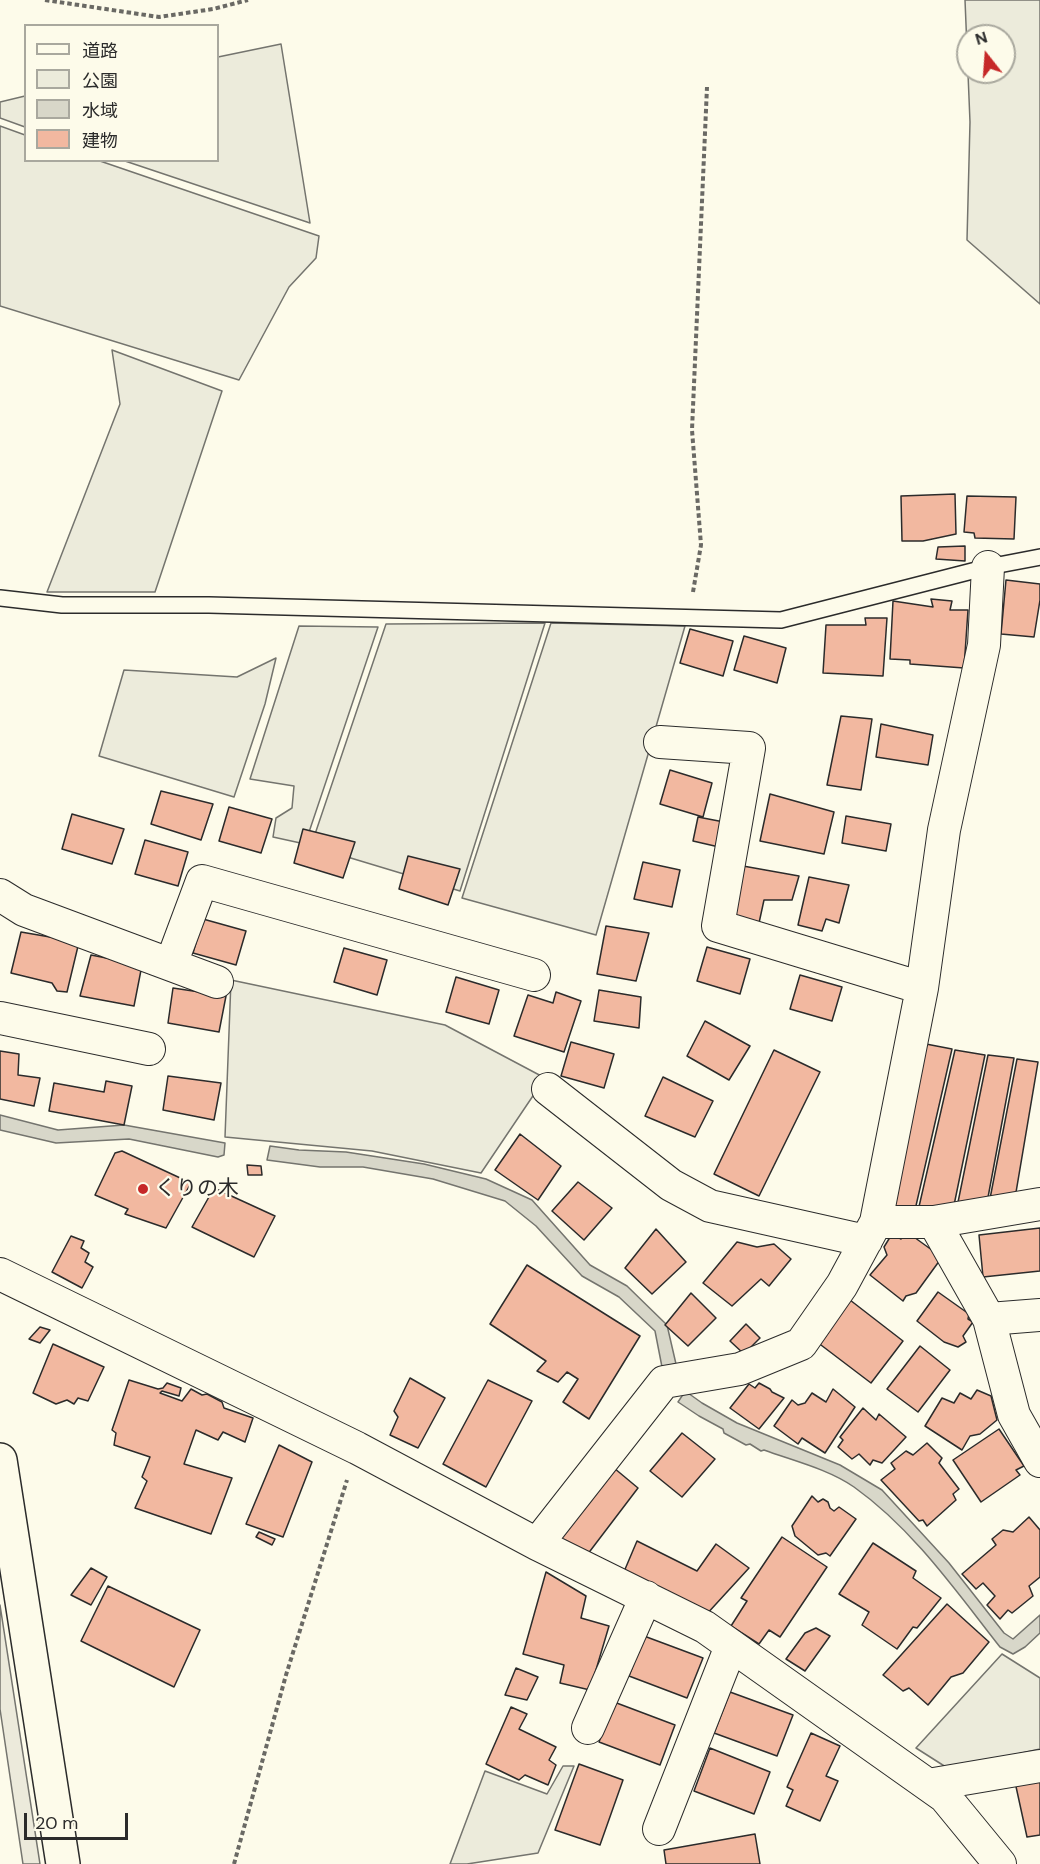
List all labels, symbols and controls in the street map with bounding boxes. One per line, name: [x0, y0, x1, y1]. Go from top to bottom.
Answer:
legend: [24, 24, 219, 162]
north arrow: [956, 24, 1016, 84]
text: N: [973, 26, 990, 50]
text: 道路: [82, 39, 118, 63]
text: 公園: [82, 69, 118, 93]
text: 水域: [82, 99, 118, 123]
text: 建物: [82, 129, 118, 153]
place label: くりの木: [155, 1176, 239, 1202]
marker: くりの木: [136, 1182, 150, 1196]
scale bar: [27, 1801, 130, 1839]
text: 20 m: [35, 1811, 78, 1835]

